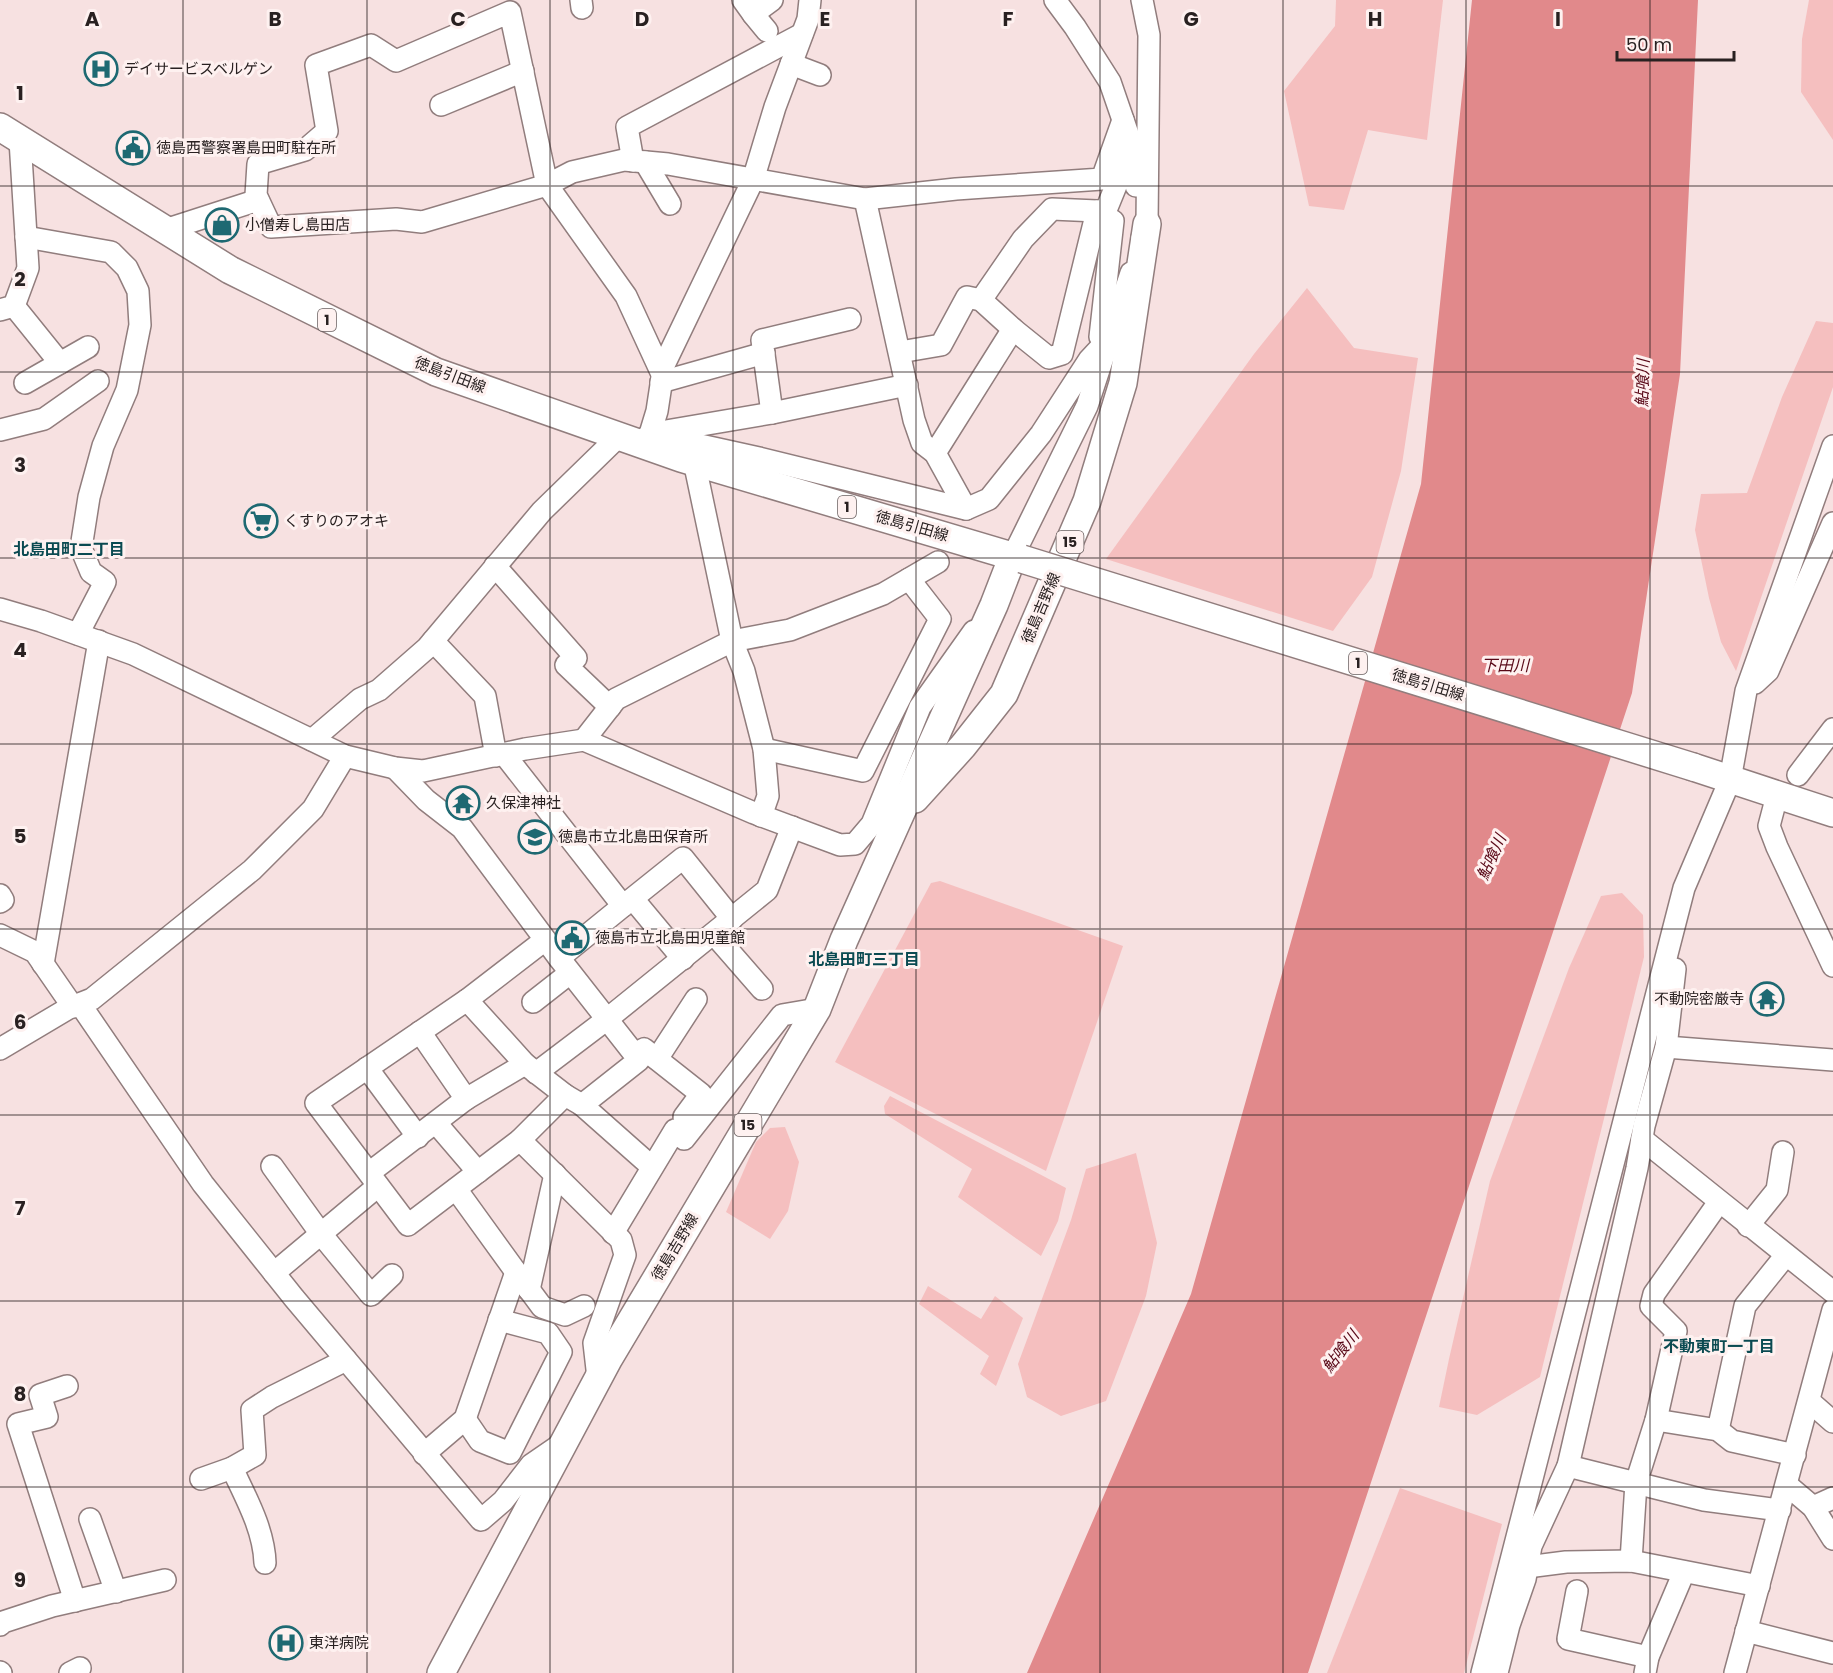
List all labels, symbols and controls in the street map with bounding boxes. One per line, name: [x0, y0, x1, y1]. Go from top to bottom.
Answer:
text: A: [85, 5, 100, 33]
text: B: [268, 5, 282, 33]
text: C: [450, 5, 466, 33]
text: D: [635, 5, 649, 33]
text: E: [820, 5, 830, 33]
text: F: [1003, 5, 1014, 33]
text: G: [1183, 5, 1199, 33]
text: H: [1368, 5, 1382, 33]
text: I: [1555, 5, 1561, 33]
scale bar: [1617, 24, 1734, 62]
text: 50 m: [1626, 32, 1672, 57]
hospital icon: デイサービスベルゲン: [83, 51, 119, 87]
place label: デイサービスベルゲン: [124, 58, 273, 79]
text: 1: [16, 79, 24, 107]
public building icon: 徳島西警察署島田町駐在所: [115, 130, 151, 166]
place label: 徳島西警察署島田町駐在所: [156, 137, 336, 158]
shop icon: 小僧寿し島田店: [204, 207, 240, 243]
place label: 小僧寿し島田店: [245, 214, 350, 235]
text: 2: [14, 265, 26, 293]
road number: 1: [318, 309, 336, 331]
street label: 徳島引田線: [411, 351, 489, 398]
water label: 鮎喰川: [1630, 357, 1655, 407]
text: 3: [14, 451, 26, 479]
road number: 1: [838, 496, 856, 518]
supermarket icon: くすりのアオキ: [243, 503, 279, 539]
street label: 徳島引田線: [873, 505, 951, 546]
place label: くすりのアオキ: [284, 510, 389, 531]
road number: 15: [1056, 531, 1084, 553]
district label: 北島田町二丁目: [13, 538, 125, 561]
street label: 徳島吉野線: [1016, 569, 1065, 646]
text: 4: [13, 636, 27, 664]
road number: 1: [1349, 652, 1367, 674]
water label: 下田川: [1481, 654, 1531, 677]
street label: 徳島引田線: [1389, 664, 1467, 706]
temple icon: 久保津神社: [445, 785, 481, 821]
place label: 久保津神社: [486, 792, 561, 813]
school or university icon: 徳島市立北島田保育所: [517, 819, 553, 855]
text: 5: [14, 822, 27, 850]
place label: 徳島市立北島田保育所: [558, 826, 708, 847]
water label: 鮎喰川: [1471, 829, 1513, 884]
public building icon: 徳島市立北島田児童館: [554, 920, 590, 956]
place label: 徳島市立北島田児童館: [595, 927, 745, 948]
district label: 北島田町三丁目: [808, 948, 920, 971]
temple icon: 不動院密厳寺: [1749, 981, 1785, 1017]
place label: 不動院密厳寺: [1654, 988, 1744, 1009]
text: 6: [14, 1008, 26, 1036]
road number: 15: [734, 1114, 762, 1136]
text: 7: [15, 1194, 26, 1222]
street label: 徳島吉野線: [646, 1209, 703, 1284]
water label: 鮎喰川: [1317, 1324, 1365, 1377]
district label: 不動東町一丁目: [1663, 1335, 1775, 1358]
text: 8: [14, 1380, 26, 1408]
text: 9: [14, 1566, 26, 1594]
hospital icon: 東洋病院: [268, 1625, 304, 1661]
place label: 東洋病院: [309, 1632, 369, 1653]

